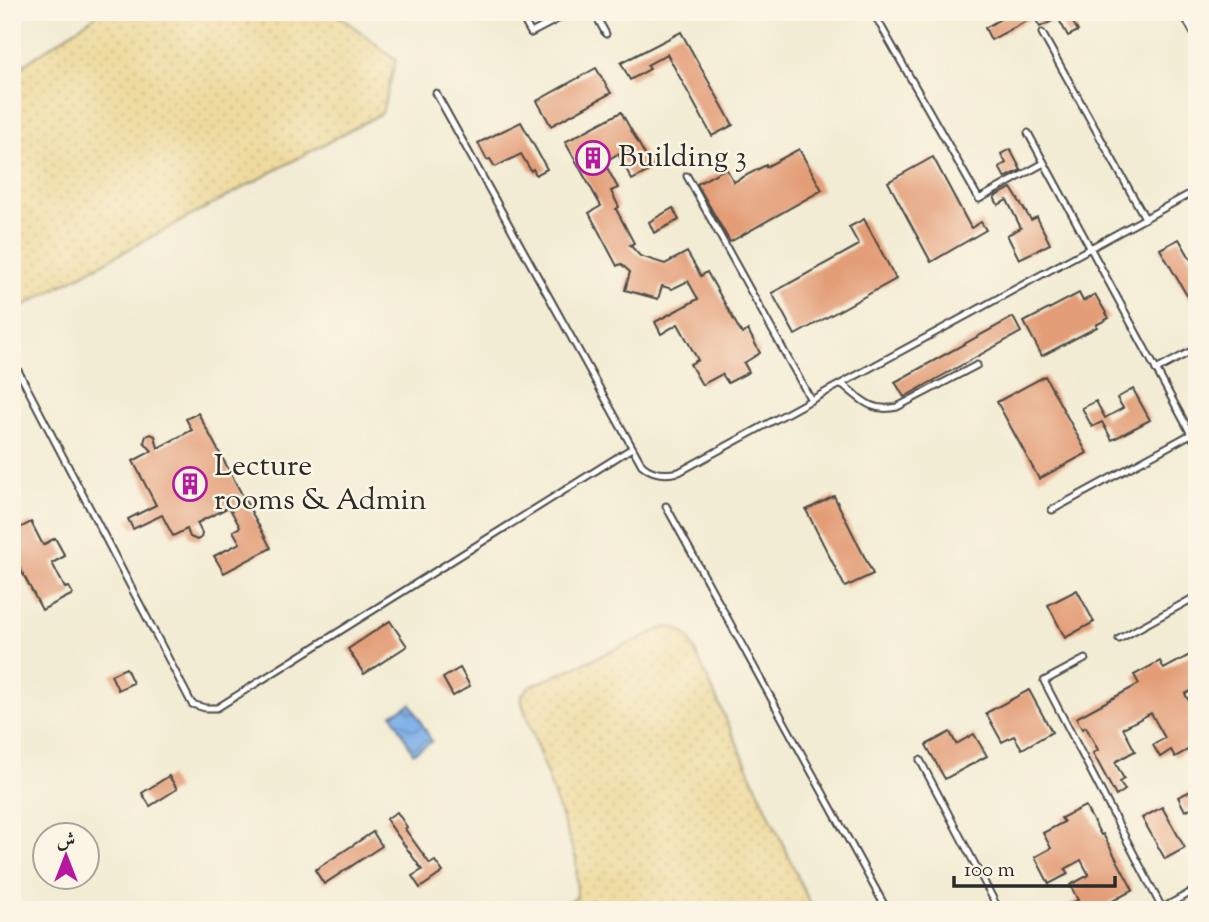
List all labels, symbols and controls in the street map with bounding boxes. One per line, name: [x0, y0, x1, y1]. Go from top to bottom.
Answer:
place label: Building 3: [618, 137, 747, 180]
building icon: Building 3: [574, 139, 612, 177]
place label: Lecture rooms & Admin: [214, 446, 427, 523]
building icon: Lecture rooms & Admin: [171, 465, 209, 503]
north arrow: [32, 820, 102, 890]
text: ش: [57, 828, 75, 855]
scale bar: [954, 845, 1114, 889]
text: 100 m: [964, 856, 1015, 886]

